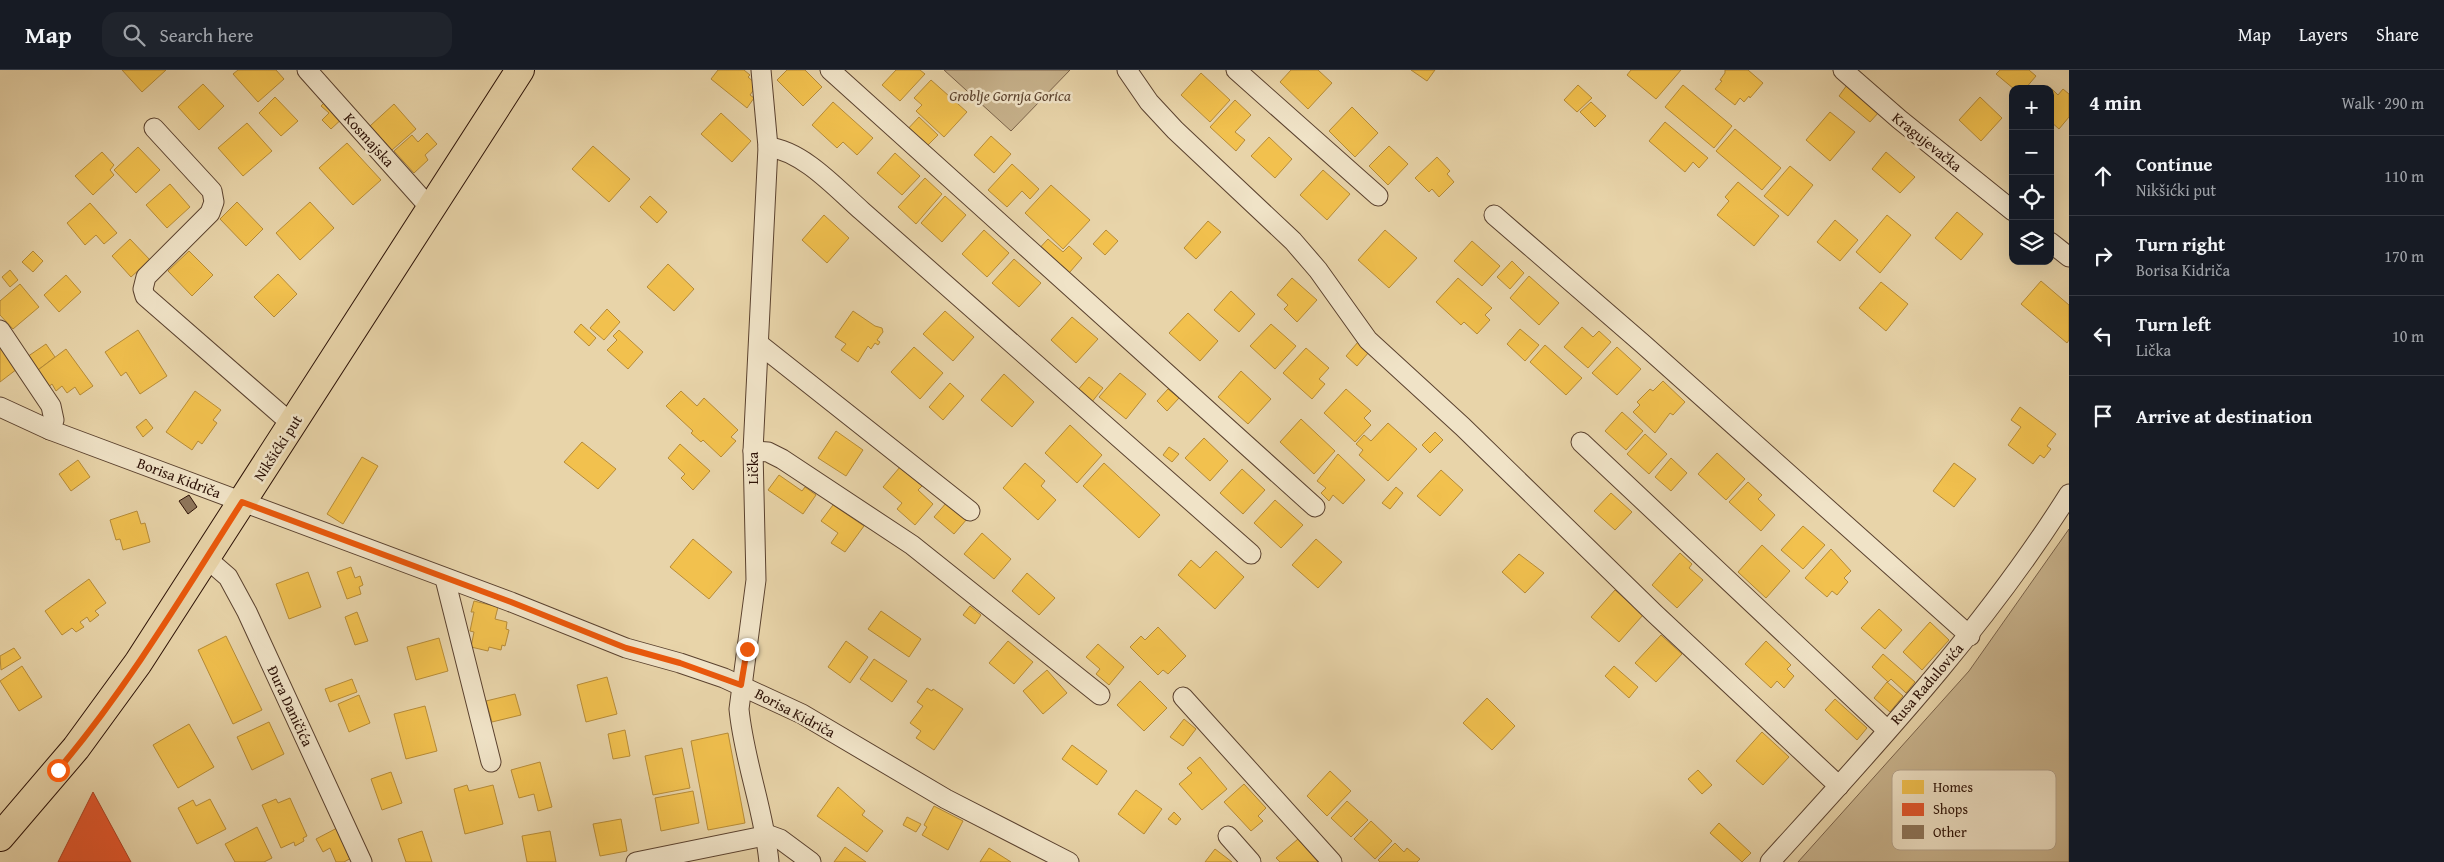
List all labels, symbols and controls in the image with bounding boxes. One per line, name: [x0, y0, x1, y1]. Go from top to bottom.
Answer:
search box: [102, 12, 452, 57]
text: Map: [25, 17, 72, 52]
icon: search: [120, 21, 148, 49]
text: Search here: [160, 21, 253, 49]
text: Map: [2238, 21, 2271, 48]
text: Layers: [2299, 21, 2348, 48]
text: Share: [2376, 21, 2419, 48]
park label: Groblje Gornja Gorica: [949, 85, 1071, 106]
map controls: [2009, 85, 2054, 265]
button: +: [2009, 85, 2054, 130]
text: 4 min: [2089, 87, 2141, 118]
text: Walk · 290 m: [2341, 91, 2424, 115]
street label: Kragujevačka: [1888, 107, 1967, 176]
street label: Kosmajska: [339, 108, 399, 171]
button: −: [2009, 130, 2054, 175]
text: Continue: [2136, 150, 2213, 178]
icon: ahead: [2089, 162, 2117, 190]
text: 110 m: [2384, 164, 2424, 188]
button: locate: [2009, 175, 2054, 220]
text: Nikšićki put: [2136, 178, 2216, 202]
button: layers: [2009, 220, 2054, 265]
text: Turn right: [2136, 230, 2225, 258]
icon: right: [2089, 242, 2117, 270]
text: 170 m: [2384, 244, 2424, 268]
text: Borisa Kidriča: [2136, 258, 2230, 282]
text: Turn left: [2136, 310, 2211, 338]
icon: left: [2089, 322, 2117, 350]
text: 10 m: [2392, 324, 2424, 348]
text: Lička: [2136, 338, 2171, 362]
icon: arrive: [2089, 402, 2117, 430]
text: Arrive at destination: [2136, 402, 2312, 430]
street label: Nikšićki put: [248, 410, 307, 485]
street label: Borisa Kidriča: [134, 452, 224, 503]
street label: Lička: [742, 452, 763, 484]
route end: [736, 638, 759, 661]
street label: Rusa Radulovića: [1885, 638, 1968, 729]
street label: Đura Daničića: [263, 662, 318, 750]
street label: Borisa Kidriča: [751, 683, 839, 743]
route start: [47, 759, 70, 782]
legend: [1892, 770, 2056, 850]
text: Homes: [1933, 777, 1973, 797]
text: Shops: [1933, 799, 1968, 819]
text: Other: [1933, 822, 1967, 842]

